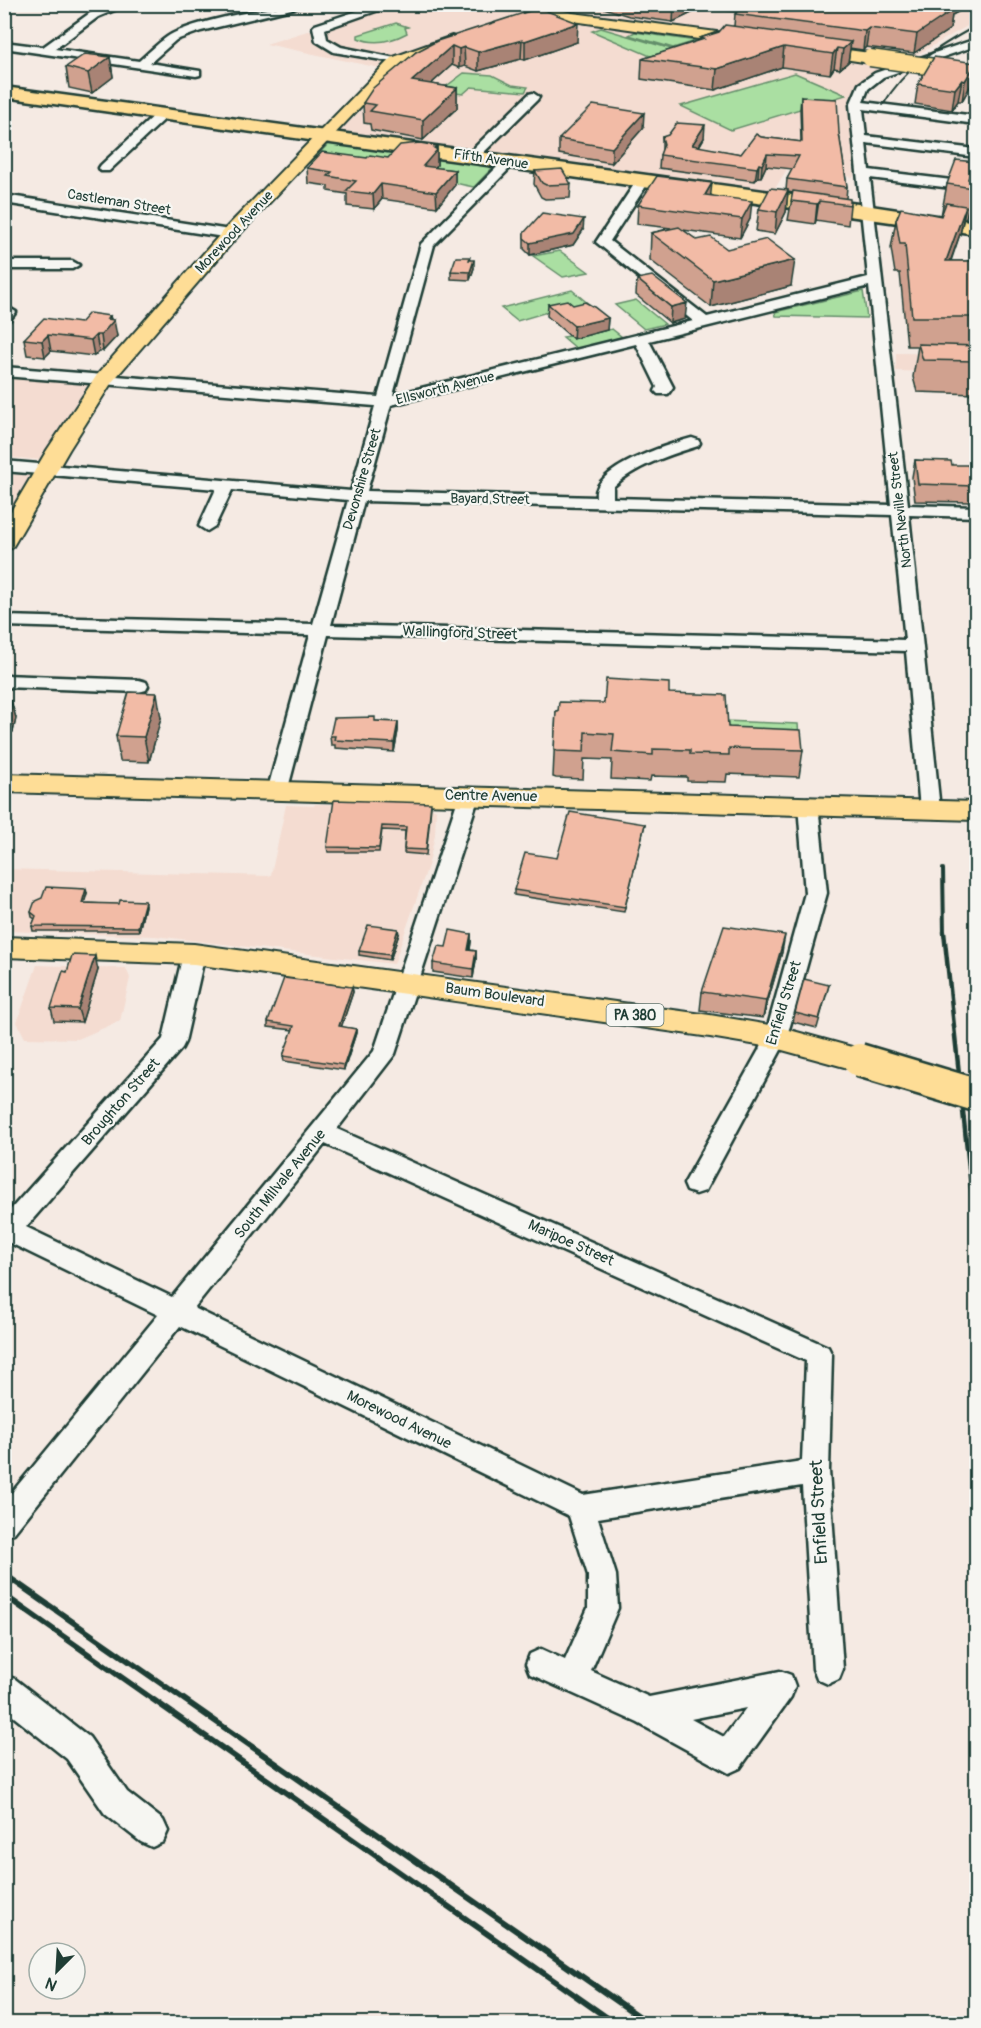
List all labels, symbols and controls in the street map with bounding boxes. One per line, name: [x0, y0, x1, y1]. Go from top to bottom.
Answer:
street label: Fifth Avenue: [453, 145, 529, 173]
street label: Castleman Street: [66, 185, 172, 219]
street label: Morewood Avenue: [191, 187, 277, 277]
street label: Ellsworth Avenue: [394, 368, 496, 408]
street label: Devonshire Street: [339, 426, 385, 532]
street label: North Neville Street: [884, 451, 916, 569]
street label: Bayard Street: [450, 490, 530, 508]
street label: Wallingford Street: [402, 621, 519, 645]
street label: Centre Avenue: [445, 786, 538, 806]
street label: Enfield Street: [762, 958, 806, 1048]
street label: Baum Boulevard: [444, 979, 546, 1011]
road number: PA 380: [606, 1004, 664, 1026]
street label: Broughton Street: [78, 1053, 165, 1150]
street label: South Millvale Avenue: [230, 1125, 330, 1243]
street label: Maripoe Street: [525, 1216, 618, 1271]
street label: Morewood Avenue: [343, 1386, 455, 1454]
street label: Enfield Street: [805, 1458, 833, 1565]
north arrow: [27, 1941, 87, 2001]
text: N: [42, 1972, 60, 1995]

